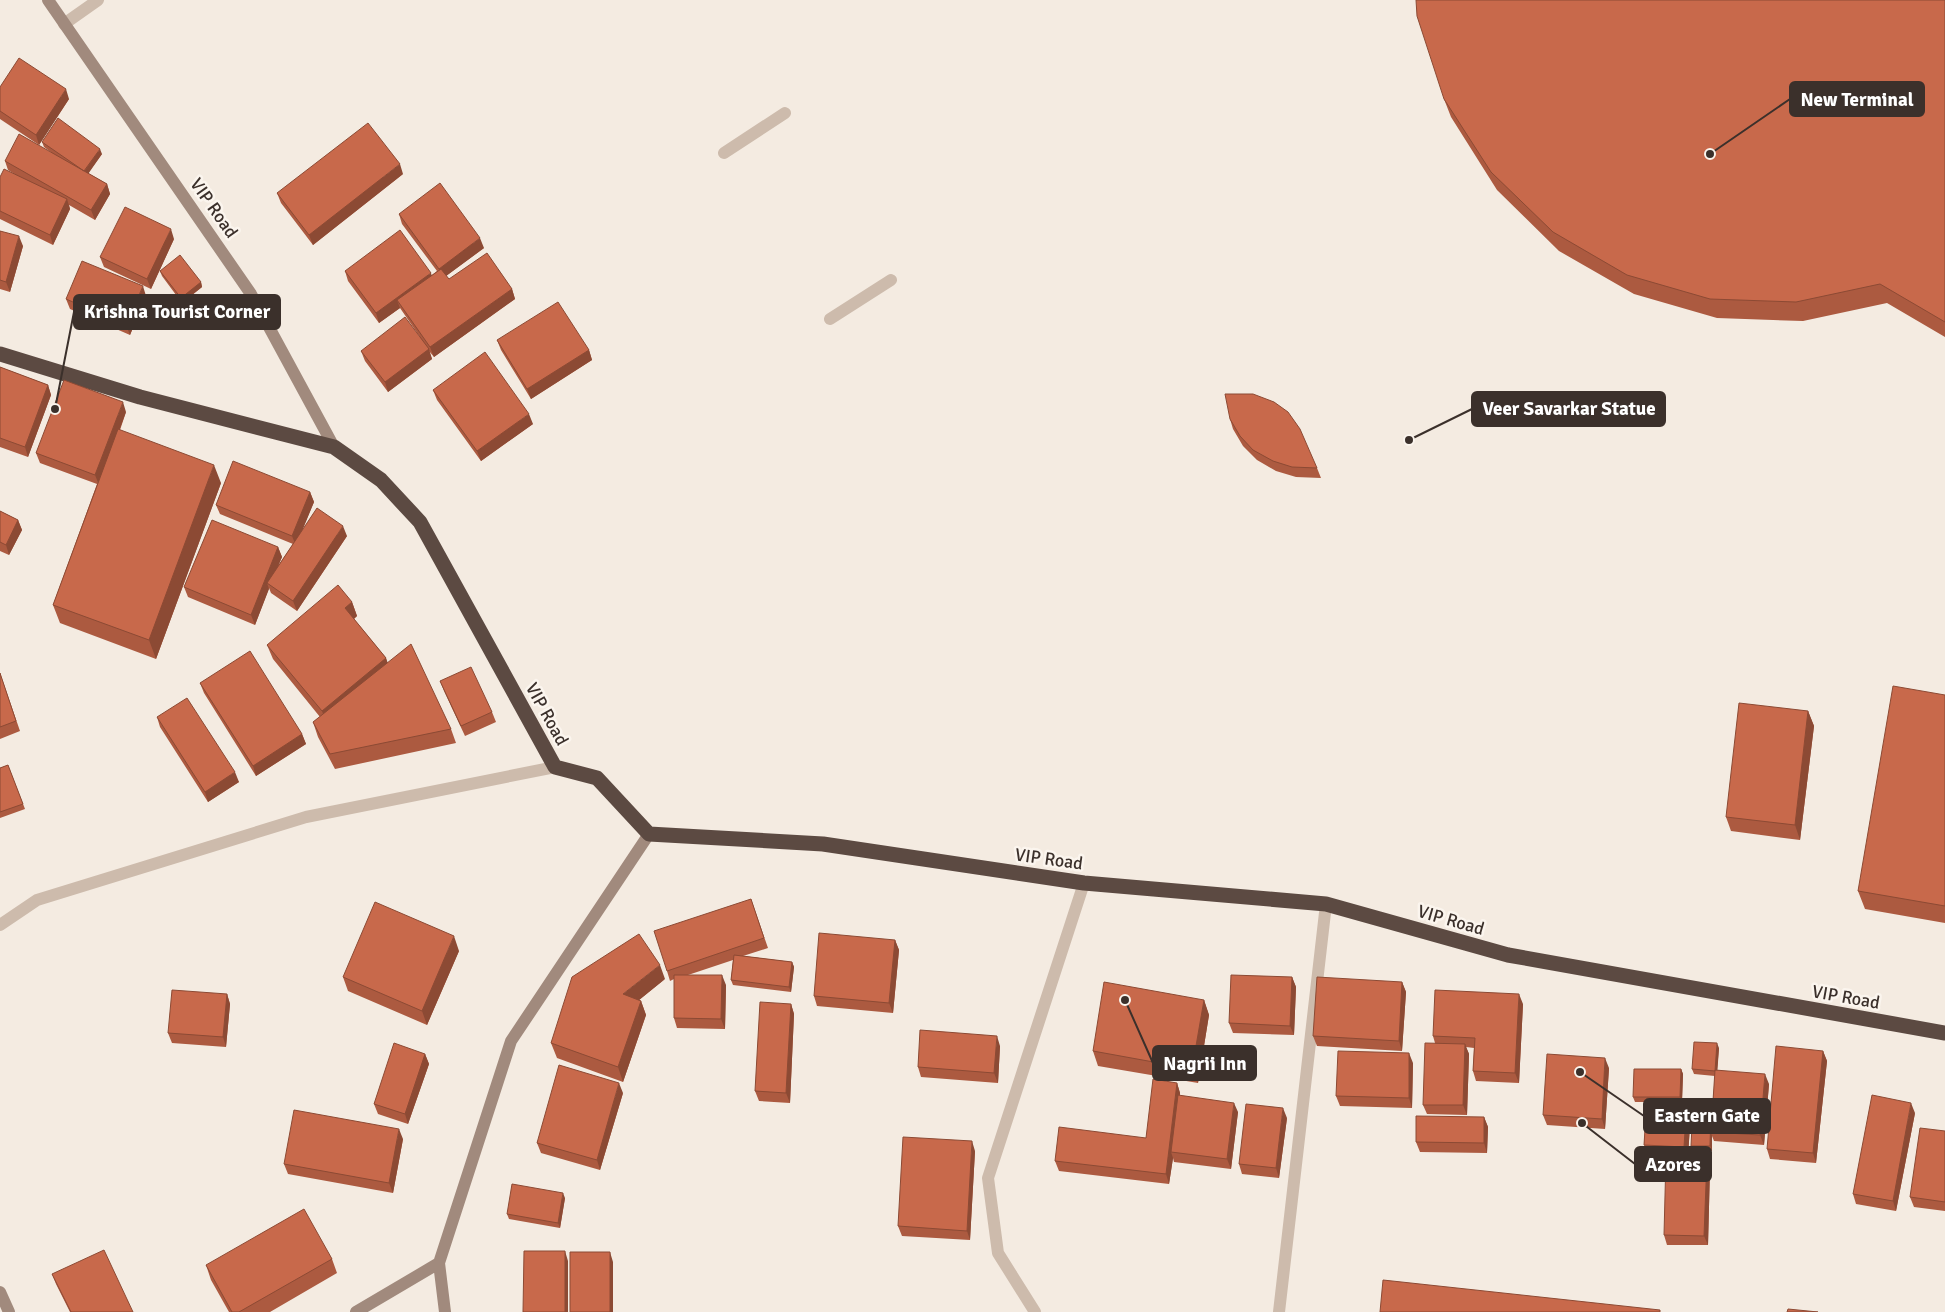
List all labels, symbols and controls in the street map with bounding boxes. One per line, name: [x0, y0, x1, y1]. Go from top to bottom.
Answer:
callout: New Terminal: [1790, 82, 1924, 116]
text: New Terminal: [1800, 88, 1914, 112]
street label: VIP Road: [185, 174, 243, 242]
callout: Krishna Tourist Corner: [74, 295, 280, 329]
text: Krishna Tourist Corner: [84, 300, 271, 324]
callout: Veer Savarkar Statue: [1472, 392, 1665, 426]
text: Veer Savarkar Statue: [1482, 397, 1656, 421]
street label: VIP Road: [521, 679, 573, 749]
street label: VIP Road: [1014, 843, 1084, 875]
street label: VIP Road: [1415, 900, 1487, 940]
street label: VIP Road: [1810, 980, 1882, 1014]
callout: Nagrii Inn: [1153, 1046, 1256, 1080]
text: Nagrii Inn: [1163, 1052, 1247, 1076]
callout: Eastern Gate: [1644, 1099, 1770, 1133]
text: Eastern Gate: [1654, 1104, 1760, 1128]
callout: Azores: [1635, 1147, 1711, 1181]
text: Azores: [1645, 1153, 1701, 1177]

